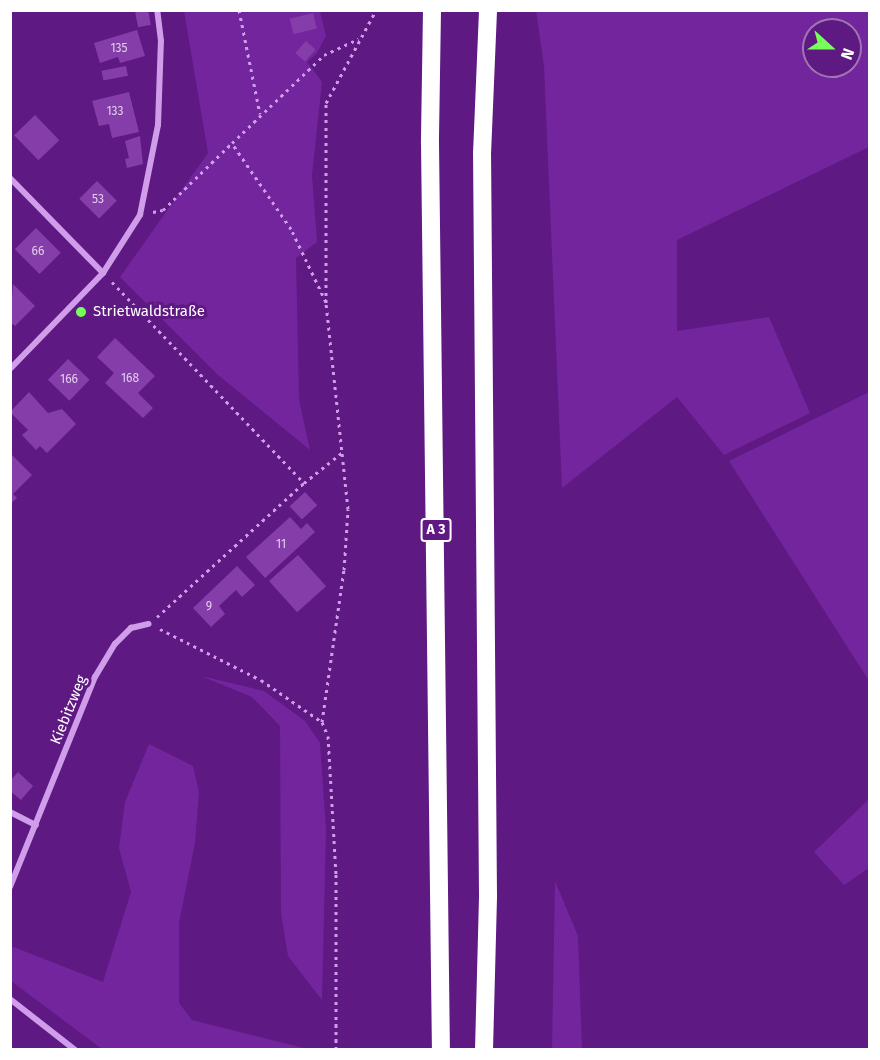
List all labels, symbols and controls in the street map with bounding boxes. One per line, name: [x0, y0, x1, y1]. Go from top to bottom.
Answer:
north arrow: [802, 18, 862, 78]
house number: 135: [110, 42, 128, 56]
text: N: [837, 46, 858, 62]
house number: 133: [106, 105, 124, 119]
house number: 53: [92, 193, 104, 207]
house number: 66: [32, 245, 44, 259]
place label: Strietwaldstraße: [93, 303, 205, 321]
marker: Strietwaldstraße: [74, 305, 88, 319]
house number: 168: [121, 372, 139, 386]
house number: 166: [60, 373, 78, 387]
road number: A 3: [420, 519, 452, 541]
house number: 11: [276, 538, 286, 552]
house number: 9: [206, 600, 212, 614]
street label: Kiebitzweg: [47, 673, 91, 747]

